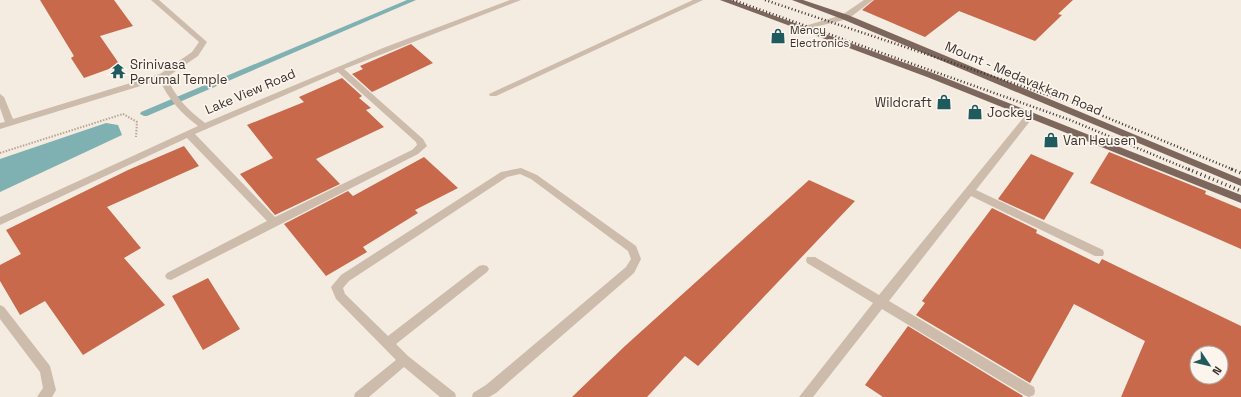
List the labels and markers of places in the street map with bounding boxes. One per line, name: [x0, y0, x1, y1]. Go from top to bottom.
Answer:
place label: Mency Electronics: [790, 23, 850, 50]
shop icon: Mency Electronics: [769, 27, 787, 45]
place label: Srinivasa Perumal Temple: [130, 56, 227, 88]
temple icon: Srinivasa Perumal Temple: [109, 62, 127, 80]
shop icon: Wildcraft: [935, 93, 953, 111]
place label: Wildcraft: [875, 94, 932, 111]
shop icon: Jockey: [966, 103, 984, 121]
place label: Jockey: [987, 104, 1033, 121]
shop icon: Van Heusen: [1042, 131, 1060, 149]
place label: Van Heusen: [1063, 132, 1136, 149]

